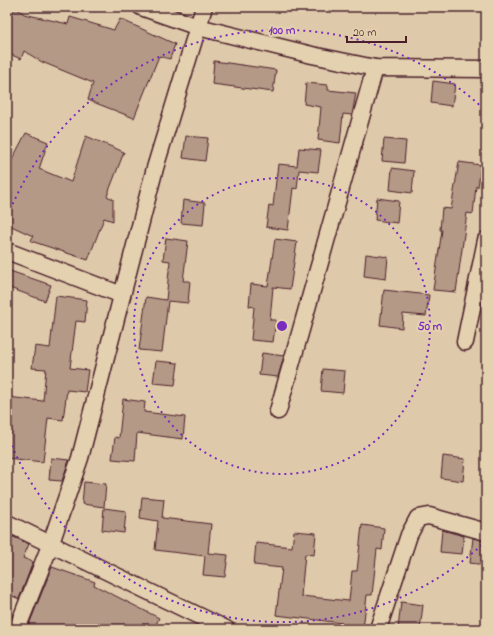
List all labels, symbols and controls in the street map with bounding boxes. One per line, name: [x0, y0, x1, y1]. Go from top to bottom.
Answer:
scale bar: [347, 18, 406, 44]
text: 100 m: [269, 22, 296, 40]
text: 20 m: [353, 24, 376, 42]
text: 50 m: [418, 318, 443, 336]
centre of rings: [275, 319, 289, 333]

